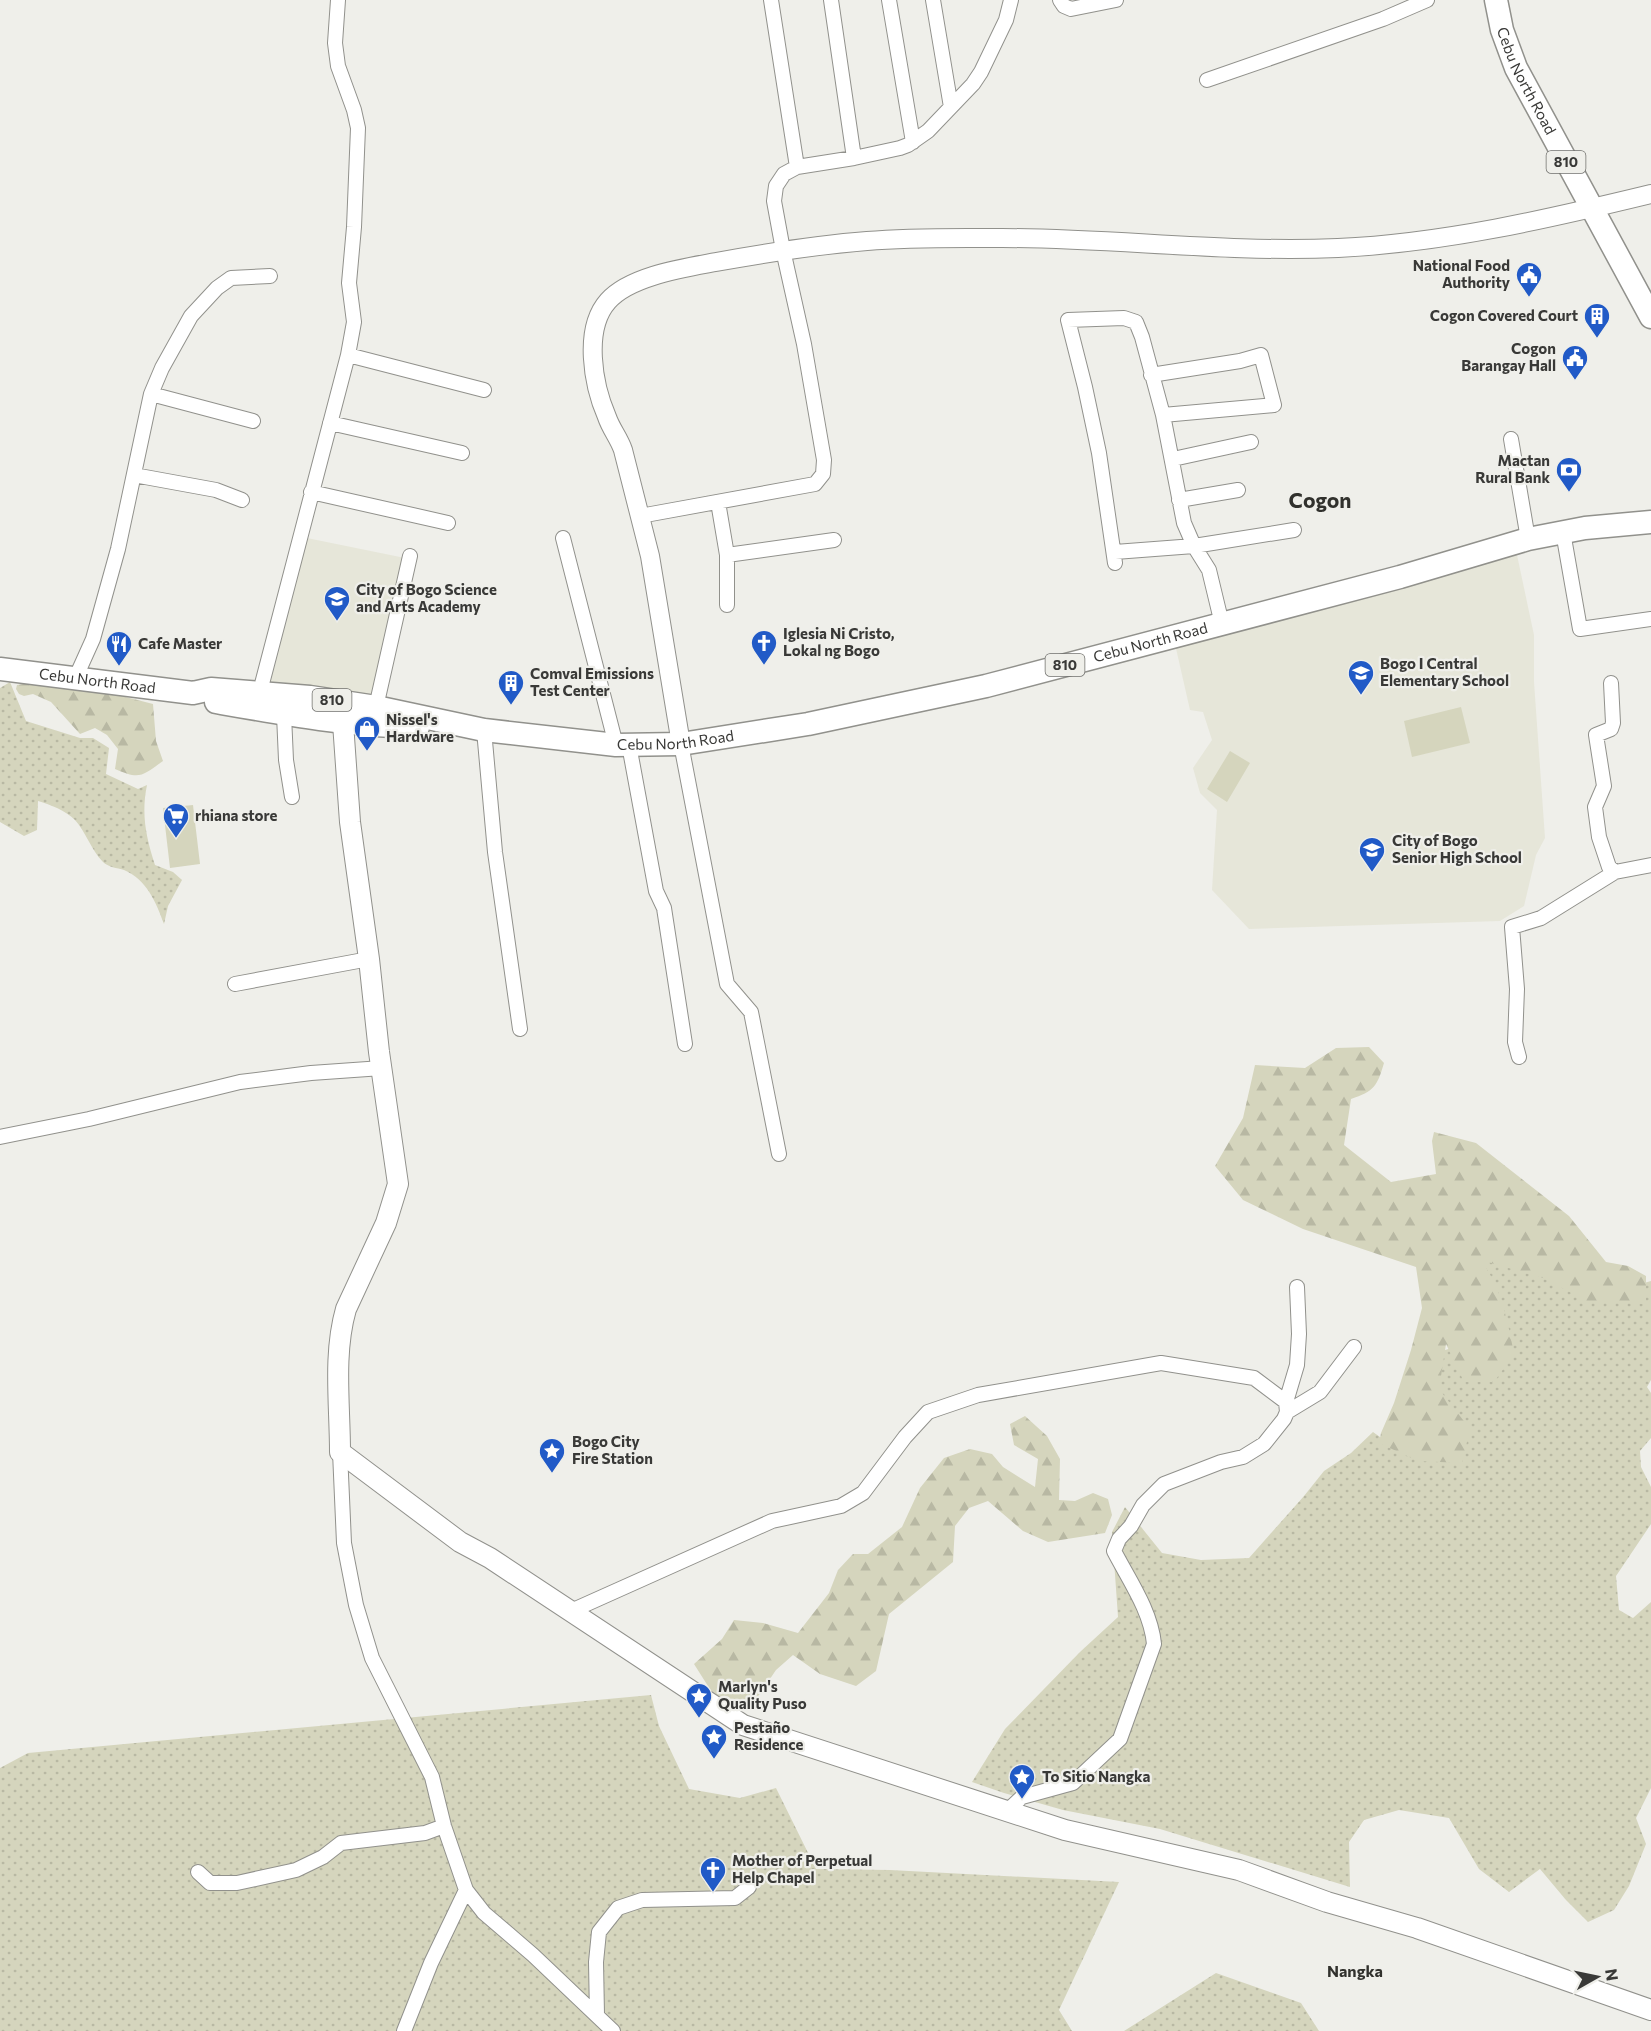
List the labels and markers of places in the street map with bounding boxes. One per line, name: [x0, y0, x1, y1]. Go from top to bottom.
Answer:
place label: National Food Authority: [1413, 256, 1511, 291]
public building icon: National Food Authority: [1514, 260, 1544, 298]
building icon: Cogon Covered Court: [1582, 301, 1612, 339]
place label: Cogon Covered Court: [1430, 306, 1578, 324]
place label: Cogon Barangay Hall: [1461, 339, 1556, 374]
public building icon: Cogon Barangay Hall: [1560, 343, 1590, 381]
place label: Mactan Rural Bank: [1475, 451, 1550, 486]
bank icon: Mactan Rural Bank: [1554, 455, 1584, 493]
place label: City of Bogo Science and Arts Academy: [356, 580, 497, 615]
school or university icon: City of Bogo Science and Arts Academy: [322, 584, 352, 622]
place label: Iglesia Ni Cristo, Lokal ng Bogo: [783, 624, 895, 659]
church icon: Iglesia Ni Cristo, Lokal ng Bogo: [749, 628, 779, 666]
restaurant icon: Cafe Master: [104, 629, 134, 667]
place label: Cafe Master: [138, 634, 222, 652]
place label: Bogo I Central Elementary School: [1380, 654, 1509, 689]
school or university icon: Bogo I Central Elementary School: [1346, 658, 1376, 696]
place label: Comval Emissions Test Center: [530, 664, 654, 699]
building icon: Comval Emissions Test Center: [496, 668, 526, 706]
place label: Nissel's Hardware: [386, 710, 454, 745]
shop icon: Nissel's Hardware: [352, 714, 382, 752]
supermarket icon: rhiana store: [161, 801, 191, 839]
place label: rhiana store: [195, 806, 278, 824]
place label: City of Bogo Senior High School: [1392, 831, 1522, 866]
school or university icon: City of Bogo Senior High School: [1357, 835, 1387, 873]
place label: Bogo City Fire Station: [572, 1432, 653, 1467]
place icon: Bogo City Fire Station: [537, 1436, 567, 1474]
place label: Marlyn's Quality Puso: [718, 1677, 807, 1712]
place icon: Marlyn's Quality Puso: [684, 1681, 714, 1719]
place label: Pestaño Residence: [734, 1718, 804, 1753]
place icon: Pestaño Residence: [699, 1722, 729, 1760]
place icon: To Sitio Nangka: [1007, 1762, 1037, 1800]
place label: To Sitio Nangka: [1042, 1767, 1151, 1785]
place label: Mother of Perpetual Help Chapel: [732, 1851, 872, 1886]
church icon: Mother of Perpetual Help Chapel: [698, 1855, 728, 1893]

